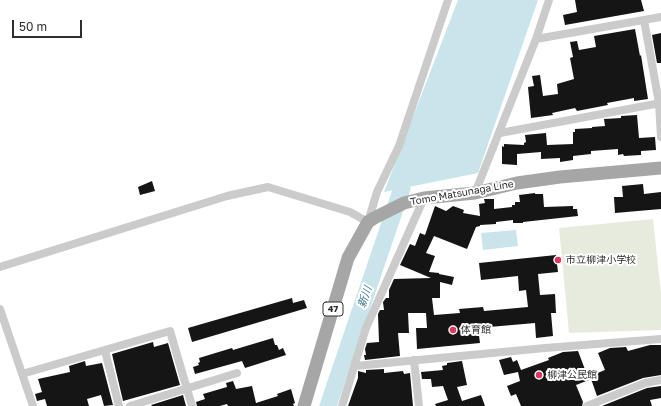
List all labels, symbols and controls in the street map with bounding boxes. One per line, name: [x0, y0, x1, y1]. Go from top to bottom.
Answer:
scale bar: [14, 12, 84, 38]
text: 50 m: [19, 19, 47, 34]
street label: Tomo Matsunaga Line: [409, 178, 515, 208]
place label: 市立柳津小学校: [566, 254, 636, 266]
marker: 市立柳津小学校: [553, 255, 563, 265]
water label: 新川: [355, 284, 375, 310]
road number: 47: [323, 302, 343, 316]
place label: 体育館: [461, 324, 491, 336]
marker: 体育館: [448, 325, 458, 335]
place label: 柳津公民館: [547, 369, 597, 381]
marker: 柳津公民館: [534, 370, 544, 380]

